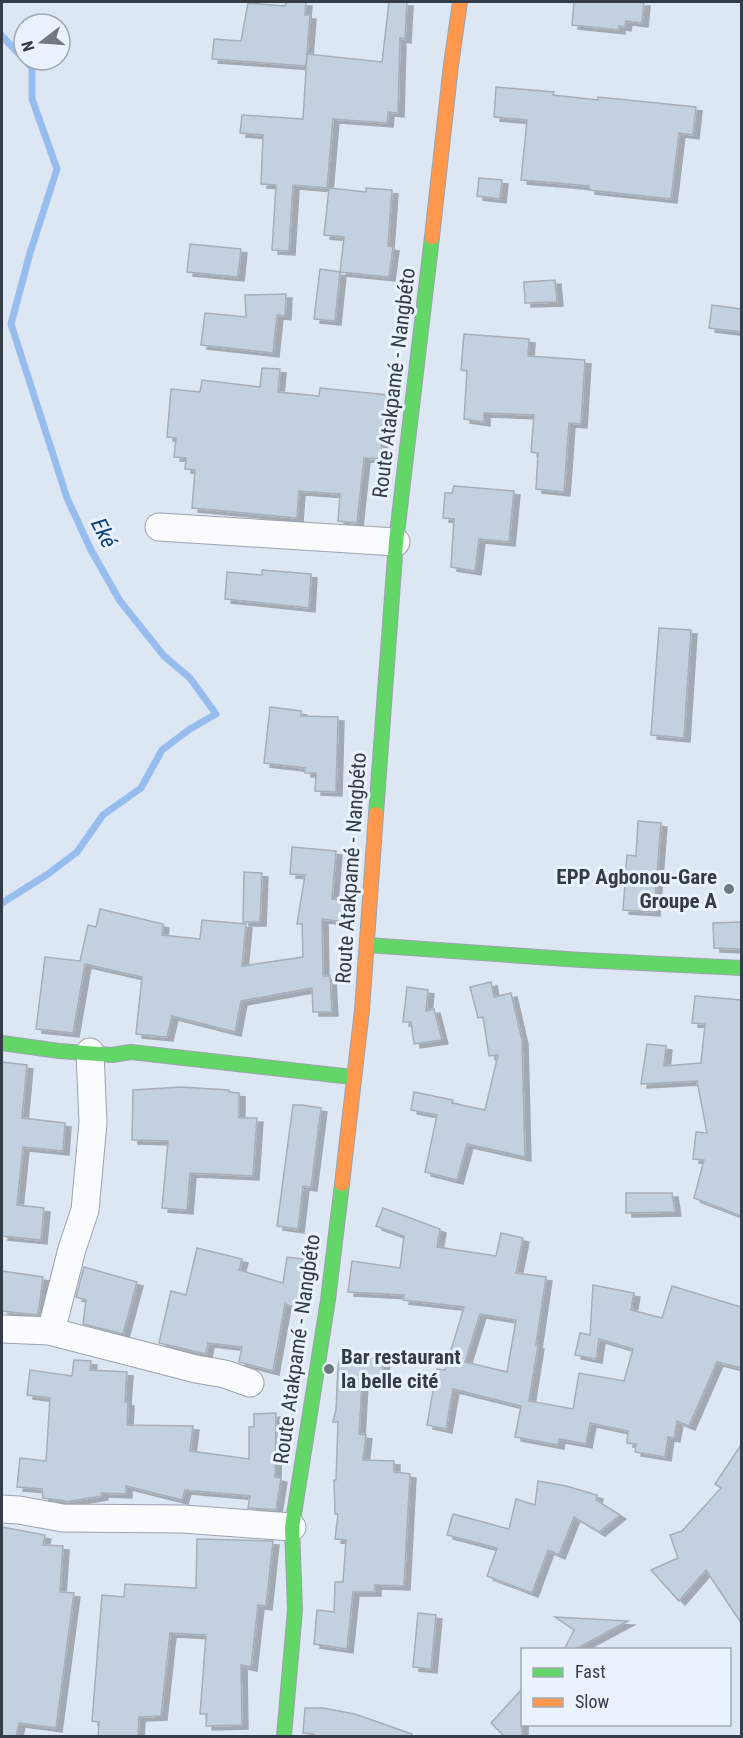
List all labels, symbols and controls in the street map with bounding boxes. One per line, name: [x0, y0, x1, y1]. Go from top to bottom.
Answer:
north arrow: [12, 12, 72, 72]
text: N: [18, 39, 39, 54]
street label: Route Atakpamé - Nangbéto: [368, 267, 420, 499]
water label: Eké: [86, 514, 122, 553]
street label: Route Atakpamé - Nangbéto: [331, 752, 371, 984]
place label: EPP Agbonou-Gare Groupe A: [556, 865, 717, 913]
marker: EPP Agbonou-Gare Groupe A: [722, 882, 736, 896]
street label: Route Atakpamé - Nangbéto: [269, 1233, 325, 1465]
place label: Bar restaurant la belle cité: [341, 1345, 461, 1393]
marker: Bar restaurant la belle cité: [322, 1362, 336, 1376]
legend: [521, 1648, 731, 1726]
text: Fast: [575, 1661, 606, 1682]
text: Slow: [575, 1691, 610, 1712]

